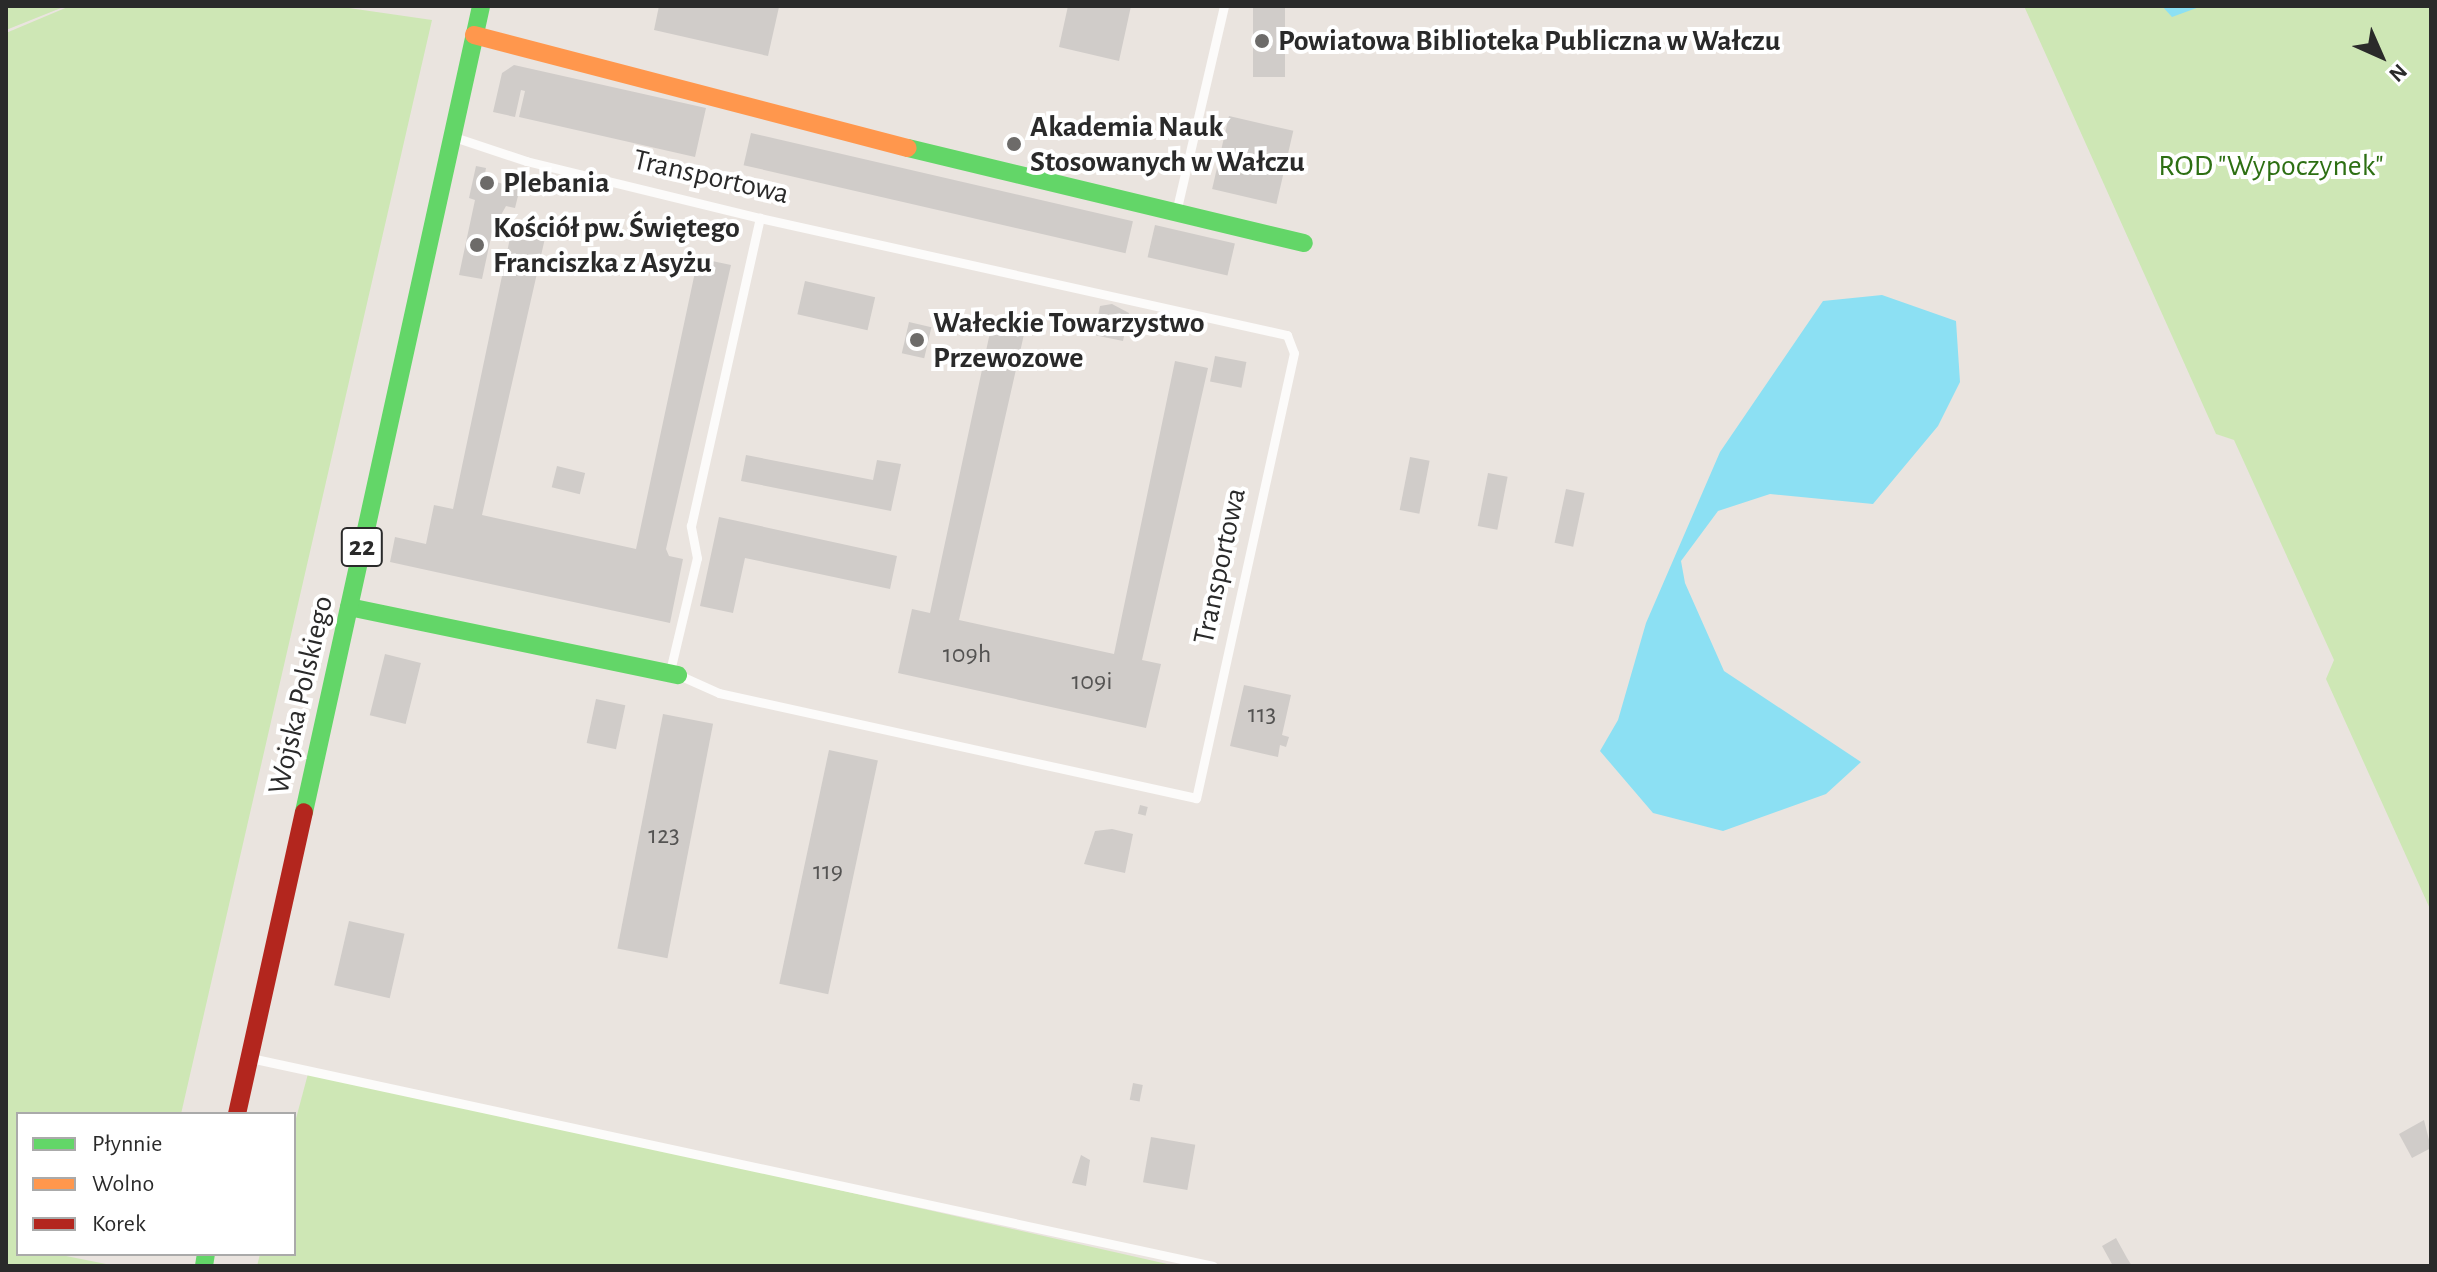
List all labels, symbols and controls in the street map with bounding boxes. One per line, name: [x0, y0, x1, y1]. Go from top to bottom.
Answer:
north arrow: [2341, 16, 2421, 96]
place label: Powiatowa Biblioteka Publiczna w Wałczu: [1278, 23, 1780, 59]
marker: Powiatowa Biblioteka Publiczna w Wałczu: [1253, 32, 1271, 50]
text: N: [2385, 60, 2411, 86]
place label: Akademia Nauk Stosowanych w Wałczu: [1030, 109, 1305, 180]
marker: Akademia Nauk Stosowanych w Wałczu: [1005, 135, 1023, 153]
street label: Transportowa: [630, 142, 792, 212]
park label: ROD "Wypoczynek": [2158, 148, 2384, 184]
place label: Plebania: [503, 165, 610, 201]
marker: Plebania: [478, 174, 496, 192]
place label: Kościół pw. Świętego Franciszka z Asyżu: [493, 210, 740, 280]
marker: Kościół pw. Świętego Franciszka z Asyżu: [468, 236, 486, 254]
place label: Wałeckie Towarzystwo Przewozowe: [933, 305, 1204, 376]
marker: Wałeckie Towarzystwo Przewozowe: [908, 331, 926, 349]
street label: Transportowa: [1186, 485, 1254, 647]
road number: 22: [340, 523, 384, 571]
street label: Wojska Polskiego: [261, 592, 341, 798]
house number: 109h: [943, 639, 991, 671]
house number: 109i: [1071, 666, 1113, 698]
house number: 113: [1248, 699, 1276, 731]
house number: 123: [648, 820, 680, 852]
house number: 119: [813, 856, 843, 888]
legend: [16, 1112, 296, 1256]
text: Płynnie: [92, 1132, 162, 1156]
text: Wolno: [92, 1172, 154, 1196]
text: Korek: [92, 1212, 146, 1236]

